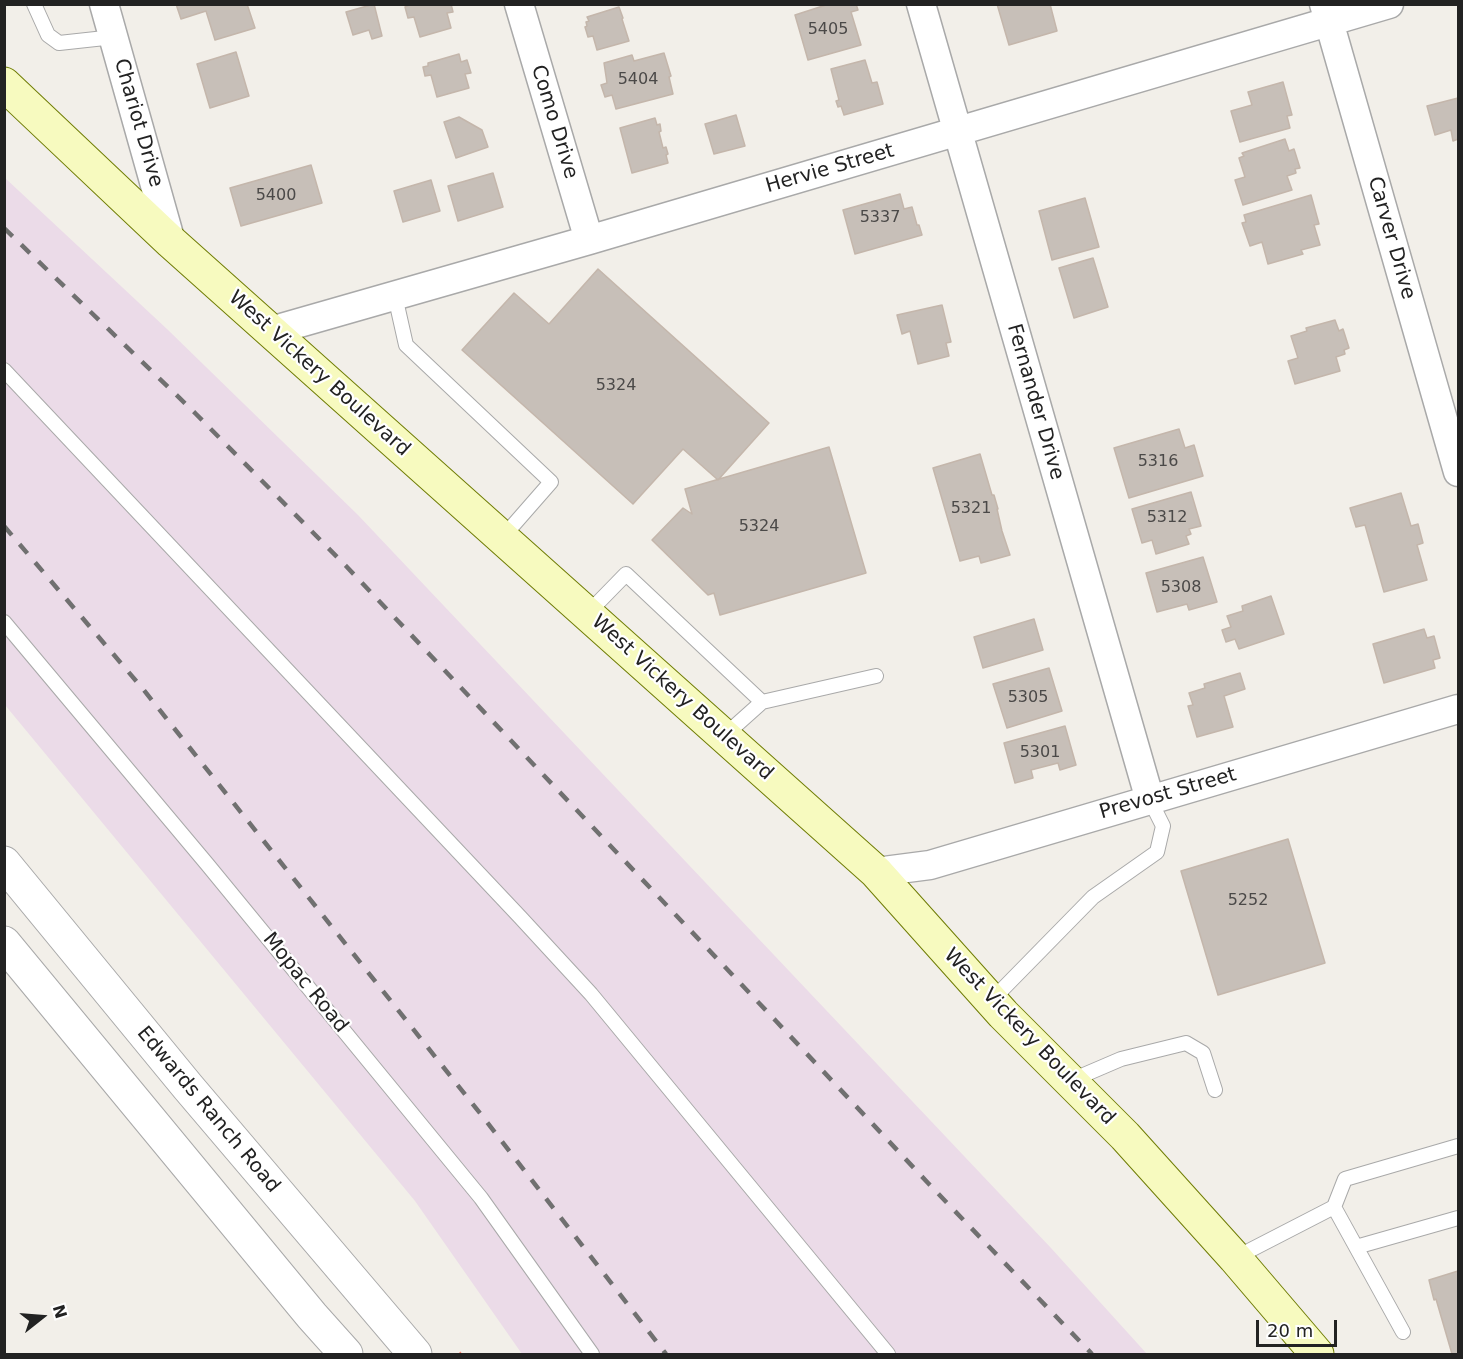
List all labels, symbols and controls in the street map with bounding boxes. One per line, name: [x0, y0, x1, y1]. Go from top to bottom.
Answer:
house number: 5405: [808, 20, 848, 40]
street label: Chariot Drive: [108, 56, 168, 190]
street label: Como Drive: [525, 62, 583, 182]
house number: 5404: [618, 70, 658, 90]
street label: Hervie Street: [763, 139, 897, 199]
street label: Carver Drive: [1362, 174, 1420, 302]
house number: 5400: [256, 186, 296, 206]
house number: 5337: [860, 208, 900, 228]
street label: West Vickery Boulevard: [223, 286, 415, 462]
street label: Fernander Drive: [1001, 321, 1069, 483]
house number: 5324: [596, 376, 636, 396]
house number: 5316: [1138, 452, 1178, 472]
house number: 5321: [951, 499, 991, 519]
house number: 5312: [1147, 508, 1187, 528]
house number: 5324: [739, 517, 779, 537]
house number: 5308: [1161, 578, 1201, 598]
street label: West Vickery Boulevard: [586, 610, 778, 786]
house number: 5305: [1008, 688, 1048, 708]
house number: 5301: [1020, 743, 1060, 763]
street label: Prevost Street: [1097, 763, 1239, 825]
house number: 5252: [1228, 891, 1268, 911]
street label: Mopac Road: [257, 928, 353, 1038]
street label: West Vickery Boulevard: [938, 944, 1120, 1130]
street label: Edwards Ranch Road: [131, 1022, 285, 1198]
north arrow: [12, 1287, 72, 1347]
text: N: [49, 1302, 71, 1321]
scale bar: [1259, 1308, 1340, 1346]
text: 20 m: [1267, 1320, 1313, 1341]

